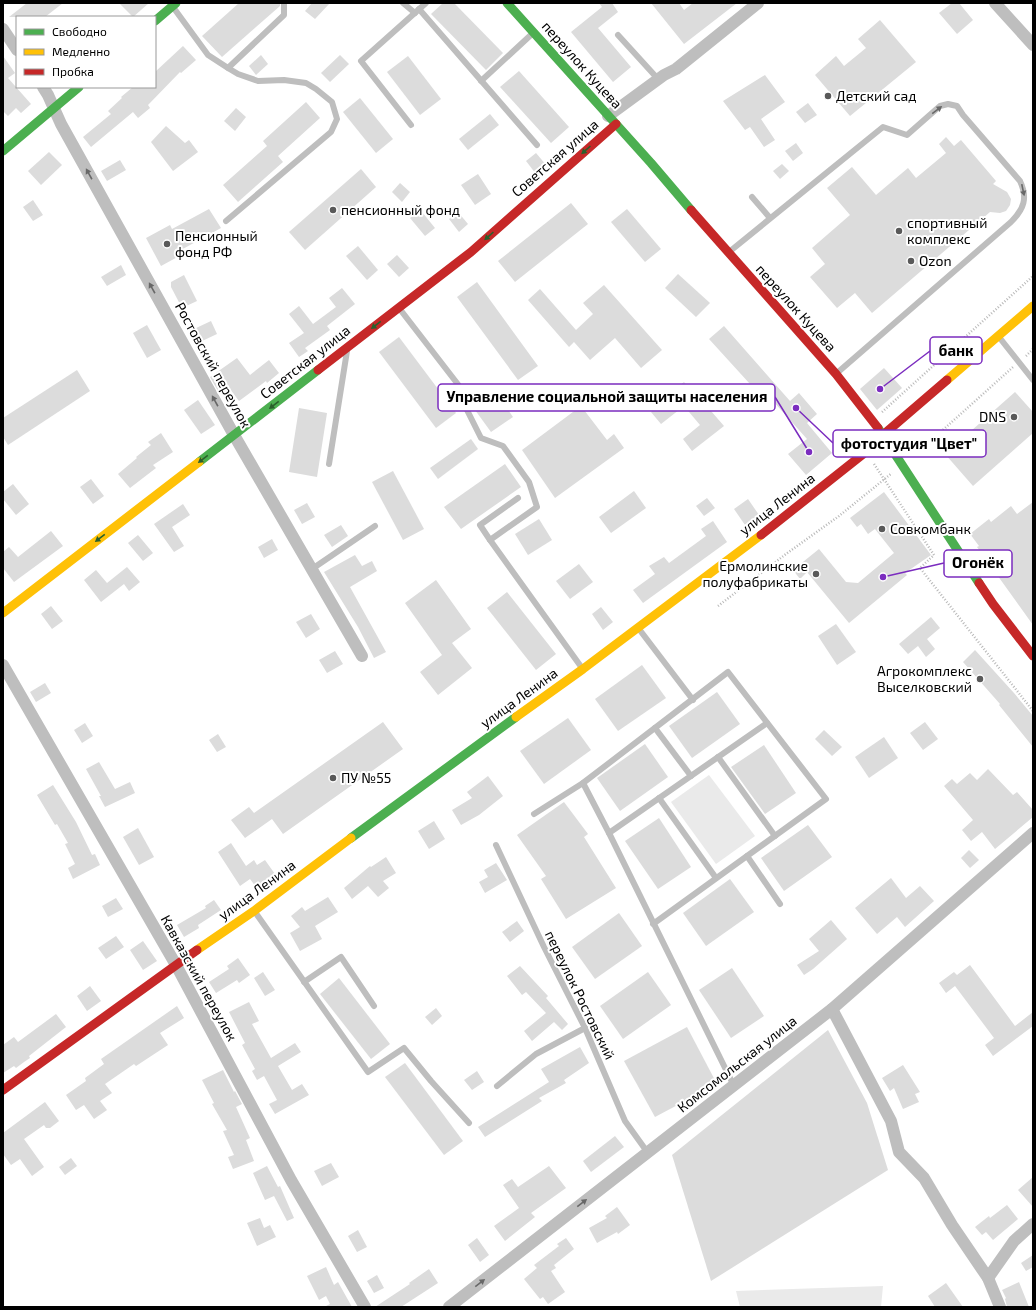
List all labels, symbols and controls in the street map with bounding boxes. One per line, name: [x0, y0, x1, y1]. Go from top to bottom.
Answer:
legend: [16, 16, 156, 88]
street label: переулок Куцева: [539, 17, 626, 112]
text: Свободно: [52, 24, 107, 38]
text: Медленно: [52, 44, 110, 58]
text: Пробка: [52, 64, 94, 78]
place label: Детский сад: [836, 87, 917, 104]
marker: Детский сад: [823, 91, 833, 101]
one-way arrow: [932, 106, 943, 114]
street label: Советская улица: [508, 115, 602, 200]
one-way arrow: [581, 145, 592, 154]
one-way arrow: [85, 168, 92, 180]
one-way arrow: [1020, 184, 1026, 196]
place label: пенсионный фонд: [341, 201, 460, 218]
marker: пенсионный фонд: [328, 205, 338, 215]
place label: спортивный комплекс: [907, 214, 987, 247]
marker: спортивный комплекс: [894, 226, 904, 236]
place label: Пенсионный фонд РФ: [175, 227, 258, 260]
one-way arrow: [484, 231, 494, 241]
marker: Пенсионный фонд РФ: [162, 239, 172, 249]
place label: Ozon: [919, 252, 952, 269]
marker: Ozon: [906, 256, 916, 266]
street label: переулок Куцева: [753, 260, 840, 355]
one-way arrow: [149, 282, 155, 294]
street label: Ростовский переулок: [172, 299, 255, 431]
street label: Советская улица: [256, 321, 353, 402]
one-way arrow: [371, 321, 382, 330]
callout: банк: [930, 337, 982, 364]
text: банк: [938, 341, 974, 359]
callout: Управление социальной защиты населения: [438, 384, 775, 411]
text: Управление социальной защиты населения: [447, 387, 767, 405]
one-way arrow: [212, 395, 219, 407]
one-way arrow: [268, 401, 279, 409]
place label: DNS: [979, 408, 1006, 425]
marker: DNS: [1009, 412, 1019, 422]
callout: фотостудия "Цвет": [833, 430, 986, 457]
text: фотостудия "Цвет": [841, 434, 977, 452]
one-way arrow: [198, 455, 209, 463]
street label: улица Ленина: [736, 469, 818, 538]
place label: Совкомбанк: [890, 520, 971, 537]
marker: Совкомбанк: [877, 524, 887, 534]
one-way arrow: [95, 534, 106, 542]
callout: Огонёк: [944, 550, 1012, 577]
text: Огонёк: [952, 553, 1005, 571]
place label: Ермолинские полуфабрикаты: [702, 557, 808, 590]
marker: Ермолинские полуфабрикаты: [811, 569, 821, 579]
place label: Агрокомплекс Выселковский: [877, 662, 972, 695]
street label: улица Ленина: [477, 664, 561, 731]
marker: Агрокомплекс Выселковский: [975, 674, 985, 684]
place label: ПУ №55: [341, 769, 391, 786]
marker: ПУ №55: [328, 773, 338, 783]
street label: улица Ленина: [215, 856, 299, 923]
street label: Кавказский переулок: [158, 912, 241, 1044]
street label: переулок Ростовский: [542, 928, 619, 1062]
street label: Комсомольская улица: [674, 1012, 800, 1116]
one-way arrow: [577, 1199, 588, 1207]
one-way arrow: [474, 1279, 485, 1287]

